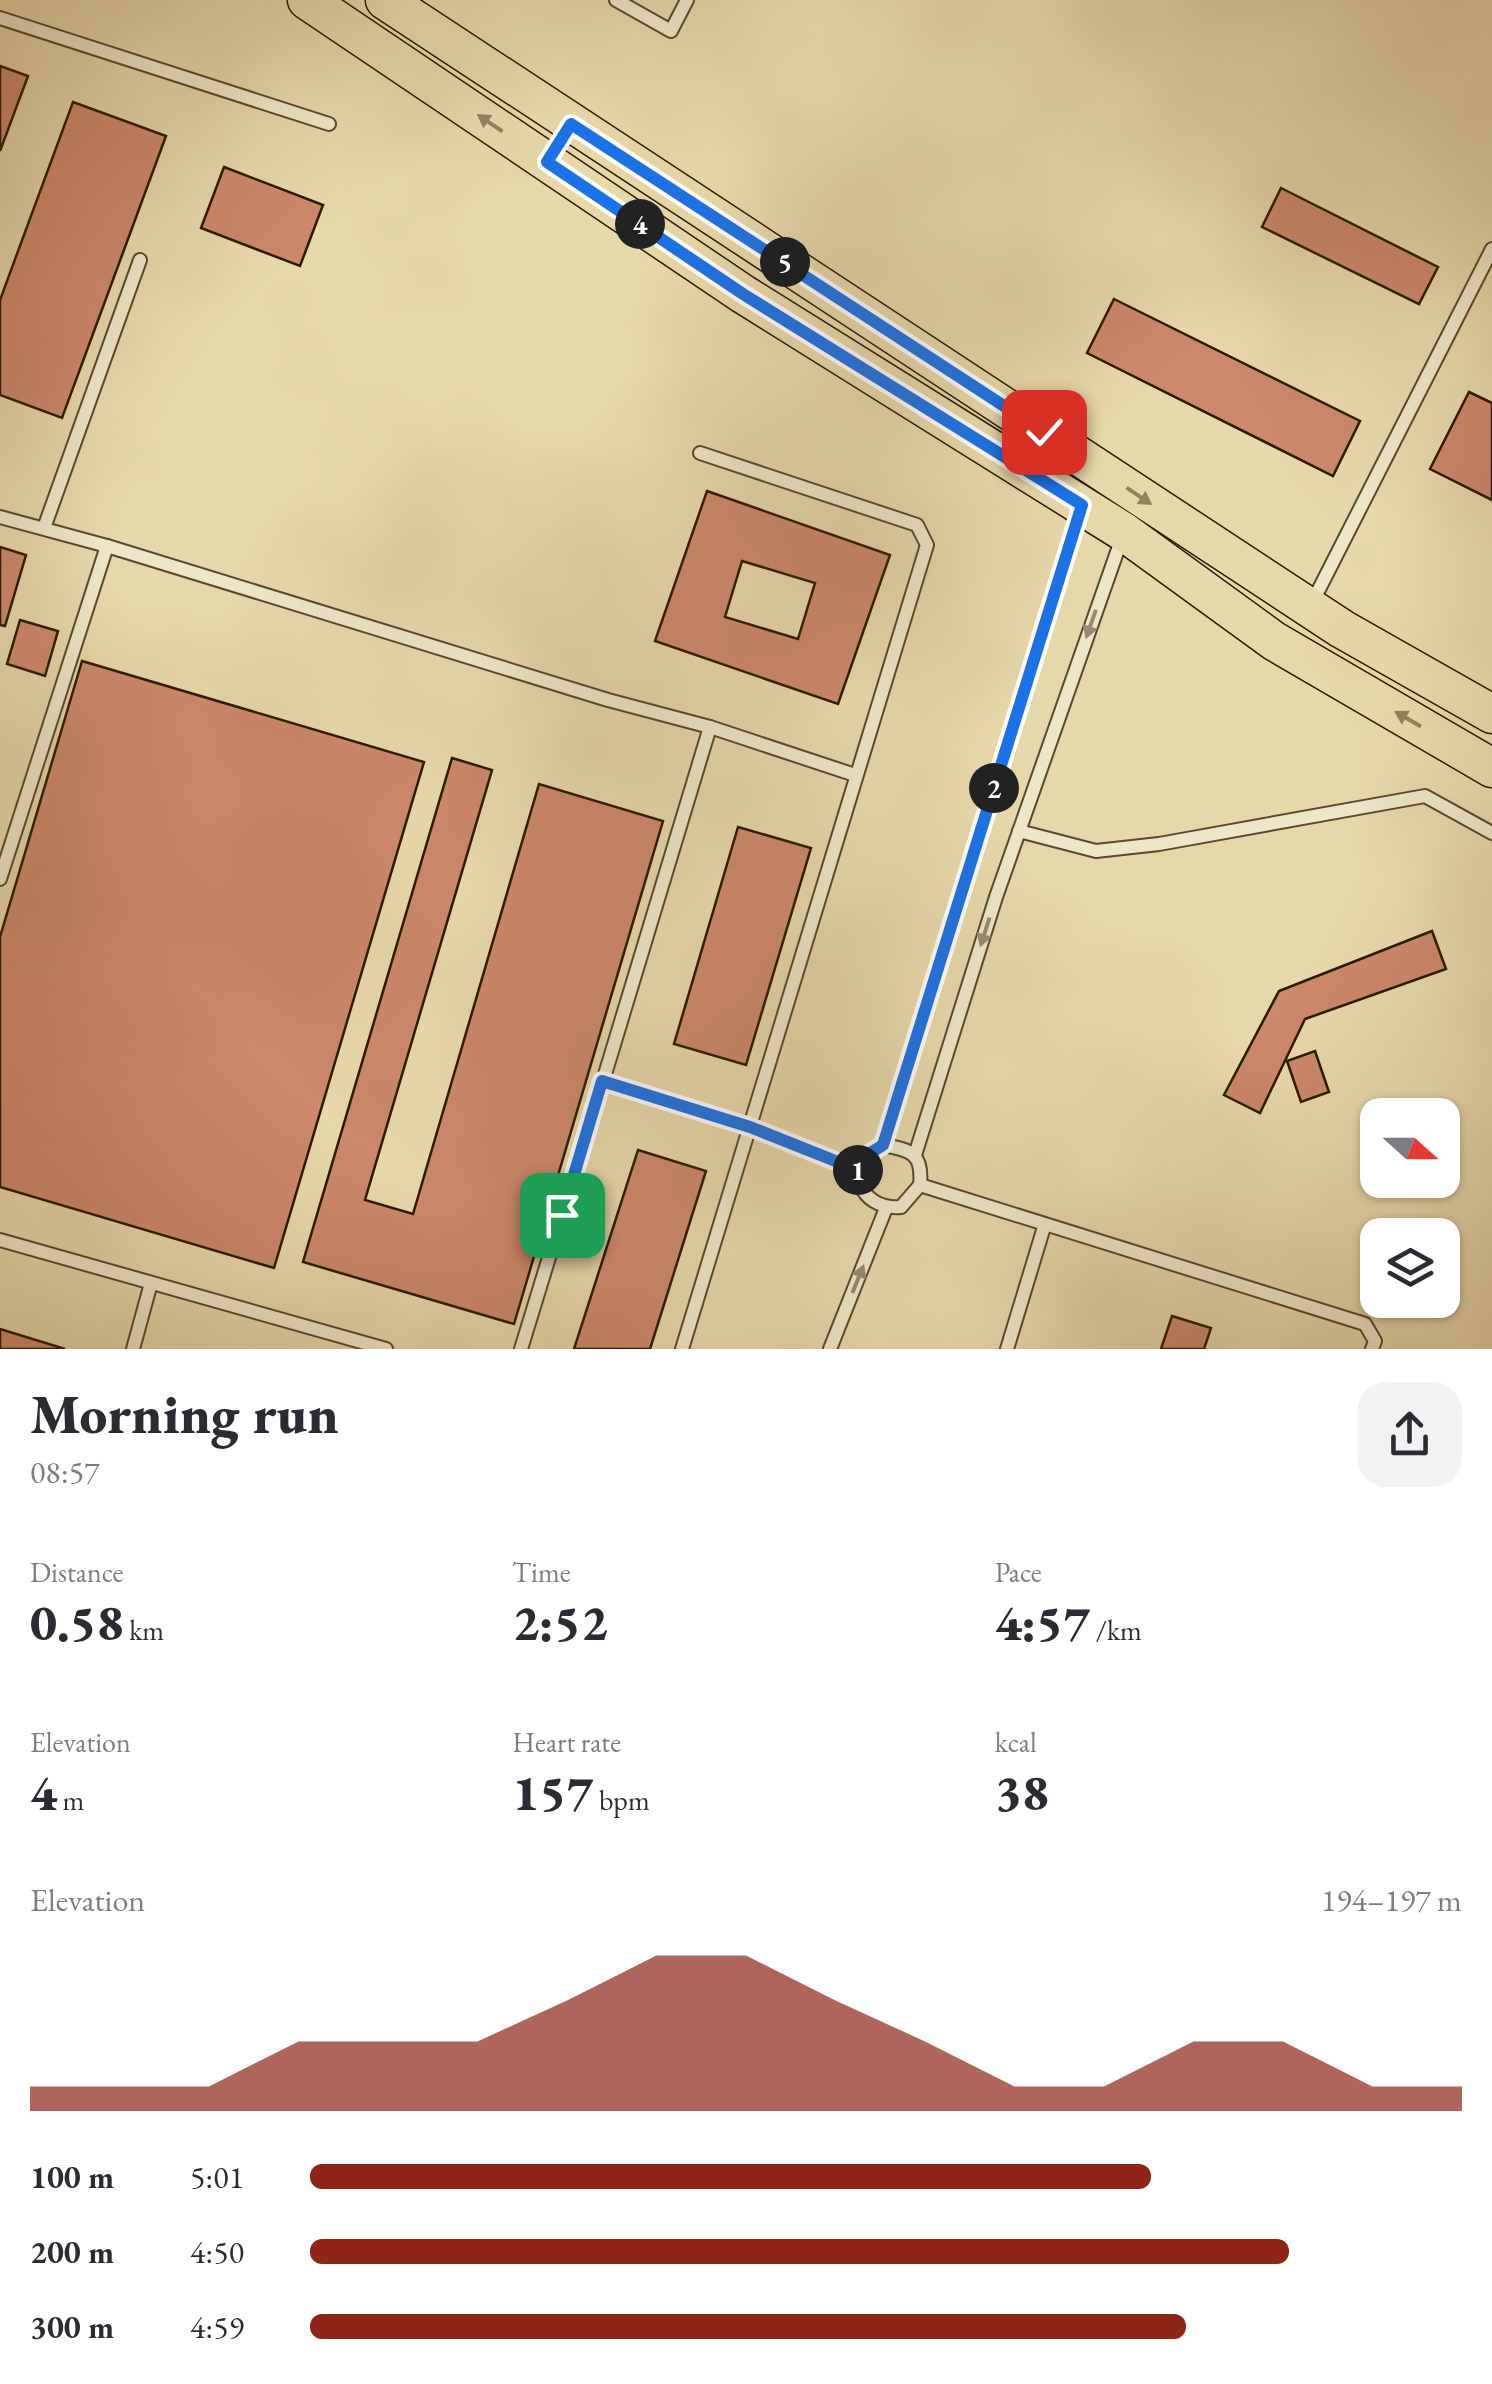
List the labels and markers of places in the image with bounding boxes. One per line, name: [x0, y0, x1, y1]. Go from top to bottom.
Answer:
pin: 4: [615, 199, 665, 249]
pin: 5: [760, 237, 810, 287]
pin: [1002, 390, 1087, 475]
pin: 2: [969, 763, 1019, 813]
pin: 1: [833, 1145, 883, 1195]
pin: [520, 1173, 605, 1258]

